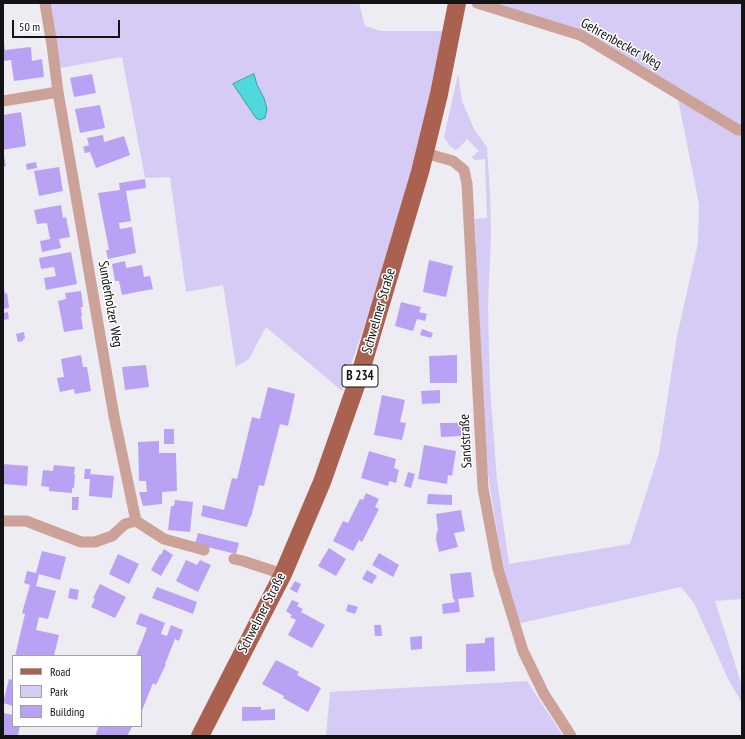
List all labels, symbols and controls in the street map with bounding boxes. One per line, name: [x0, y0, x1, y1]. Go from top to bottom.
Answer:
scale bar: [14, 12, 122, 38]
street label: Gehrenbecker Weg: [578, 15, 664, 73]
text: 50 m: [19, 19, 40, 34]
street label: Sunderholzer Weg: [94, 259, 126, 349]
street label: Schwelmer Straße: [359, 266, 399, 356]
road number: B 234: [342, 365, 378, 387]
street label: Sandstraße: [456, 413, 476, 469]
street label: Schwelmer Straße: [235, 570, 289, 656]
legend: [12, 655, 142, 727]
text: Road: [50, 664, 70, 679]
text: Park: [50, 684, 68, 699]
text: Building: [50, 704, 85, 719]

